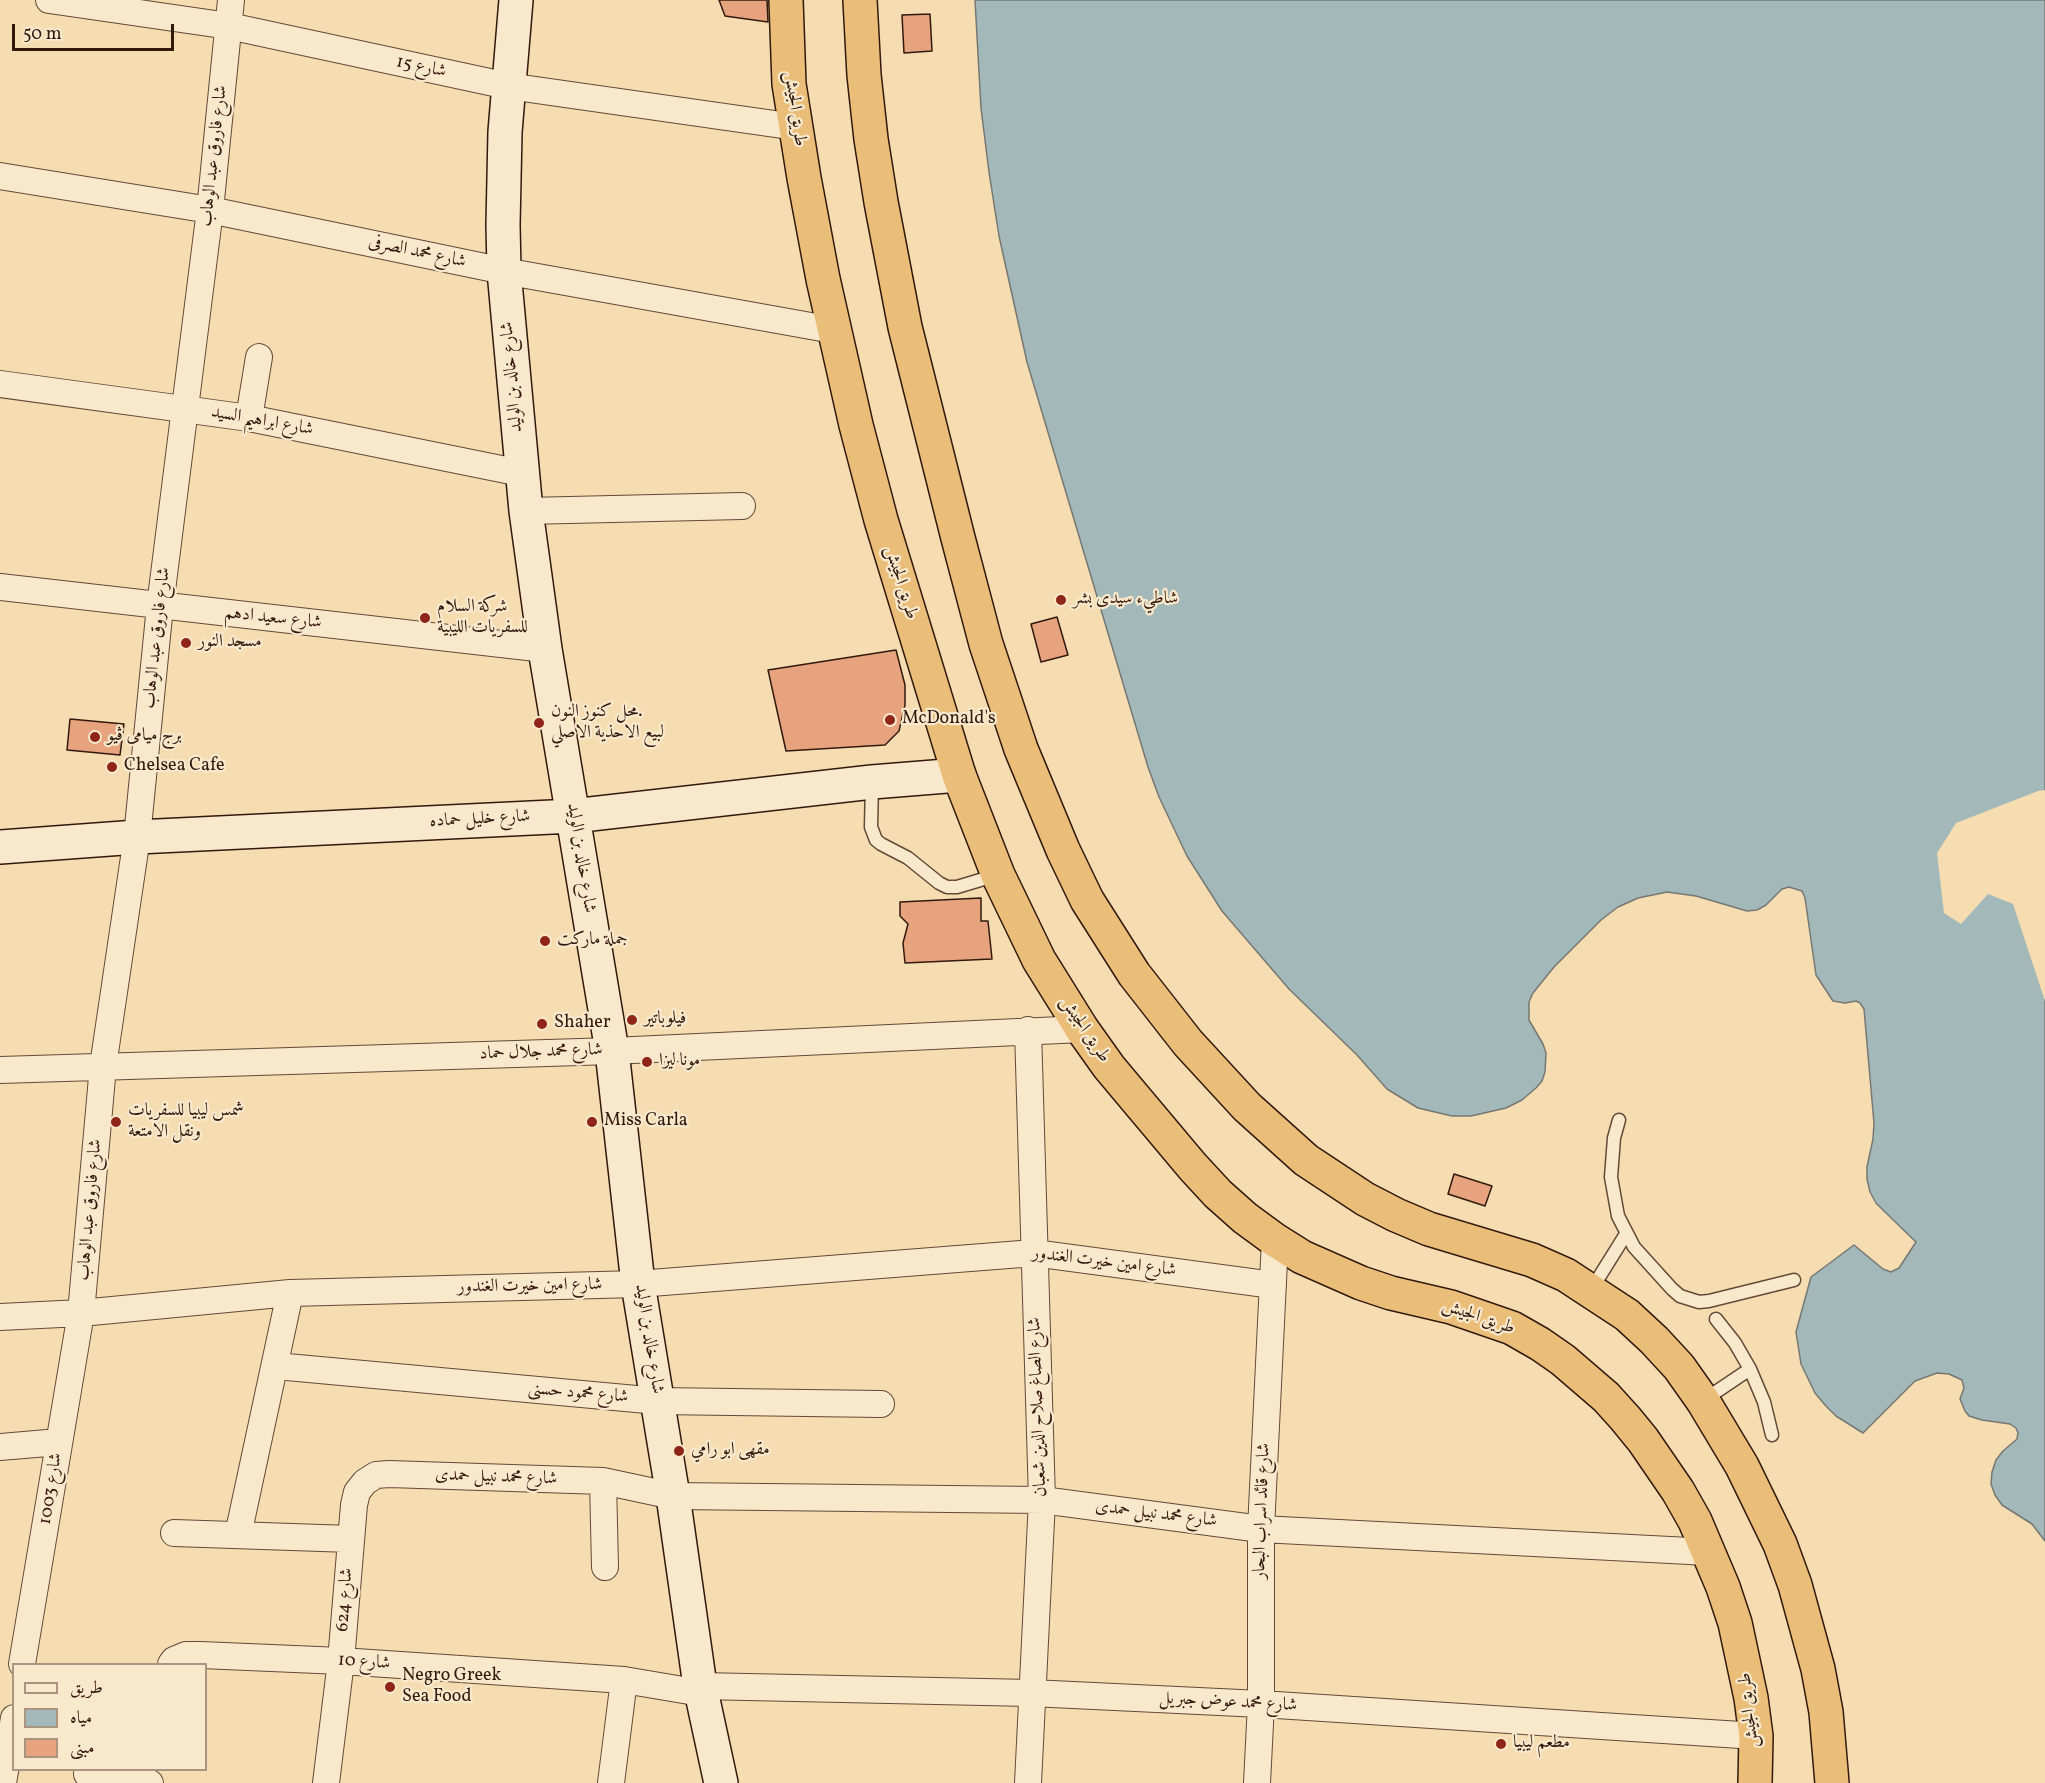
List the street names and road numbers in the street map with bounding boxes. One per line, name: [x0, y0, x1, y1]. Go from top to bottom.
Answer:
street label: شارع 15: [394, 52, 448, 84]
street label: طريق الجيش: [778, 70, 810, 148]
street label: شارع فاروق عبد الوهاب: [197, 84, 233, 228]
street label: شارع محمد الصرفى: [366, 232, 468, 274]
street label: شارع خالد بن الوليد: [497, 321, 529, 433]
street label: شارع ابراهيم السيد: [209, 402, 315, 442]
street label: طريق الجيش: [879, 544, 921, 622]
street label: شارع فاروق عبد الوهاب: [140, 566, 176, 710]
street label: شارع سعيد ادهم: [223, 603, 323, 635]
street label: شارع خالد بن الوليد: [561, 801, 599, 915]
street label: شارع خليل حماده: [429, 807, 531, 833]
street label: طريق الجيش: [1054, 993, 1114, 1067]
street label: شارع محمد جلال حماد: [479, 1040, 603, 1066]
street label: شارع فاروق عبد الوهاب: [74, 1138, 108, 1282]
street label: شارع امين خيرت الغندور: [1031, 1243, 1177, 1283]
street label: شارع امين خيرت الغندور: [457, 1275, 603, 1299]
street label: شارع خالد بن الوليد: [629, 1282, 667, 1396]
street label: طريق الجيش: [1439, 1295, 1517, 1341]
street label: شارع الصاغ صلاح الدين شعبان: [1025, 1317, 1053, 1497]
street label: شارع محمود حسنى: [527, 1379, 629, 1409]
street label: شارع قائد اسراب البحار: [1250, 1443, 1276, 1579]
street label: شارع 1003: [36, 1451, 68, 1527]
street label: شارع محمد نبيل حمدى: [434, 1465, 558, 1491]
street label: شارع محمد نبيل حمدى: [1094, 1497, 1218, 1533]
street label: شارع 624: [333, 1567, 359, 1633]
street label: شارع 10: [337, 1650, 391, 1676]
street label: طريق الجيش: [1735, 1671, 1765, 1749]
street label: شارع محمد عوض جبريل: [1158, 1689, 1298, 1717]

